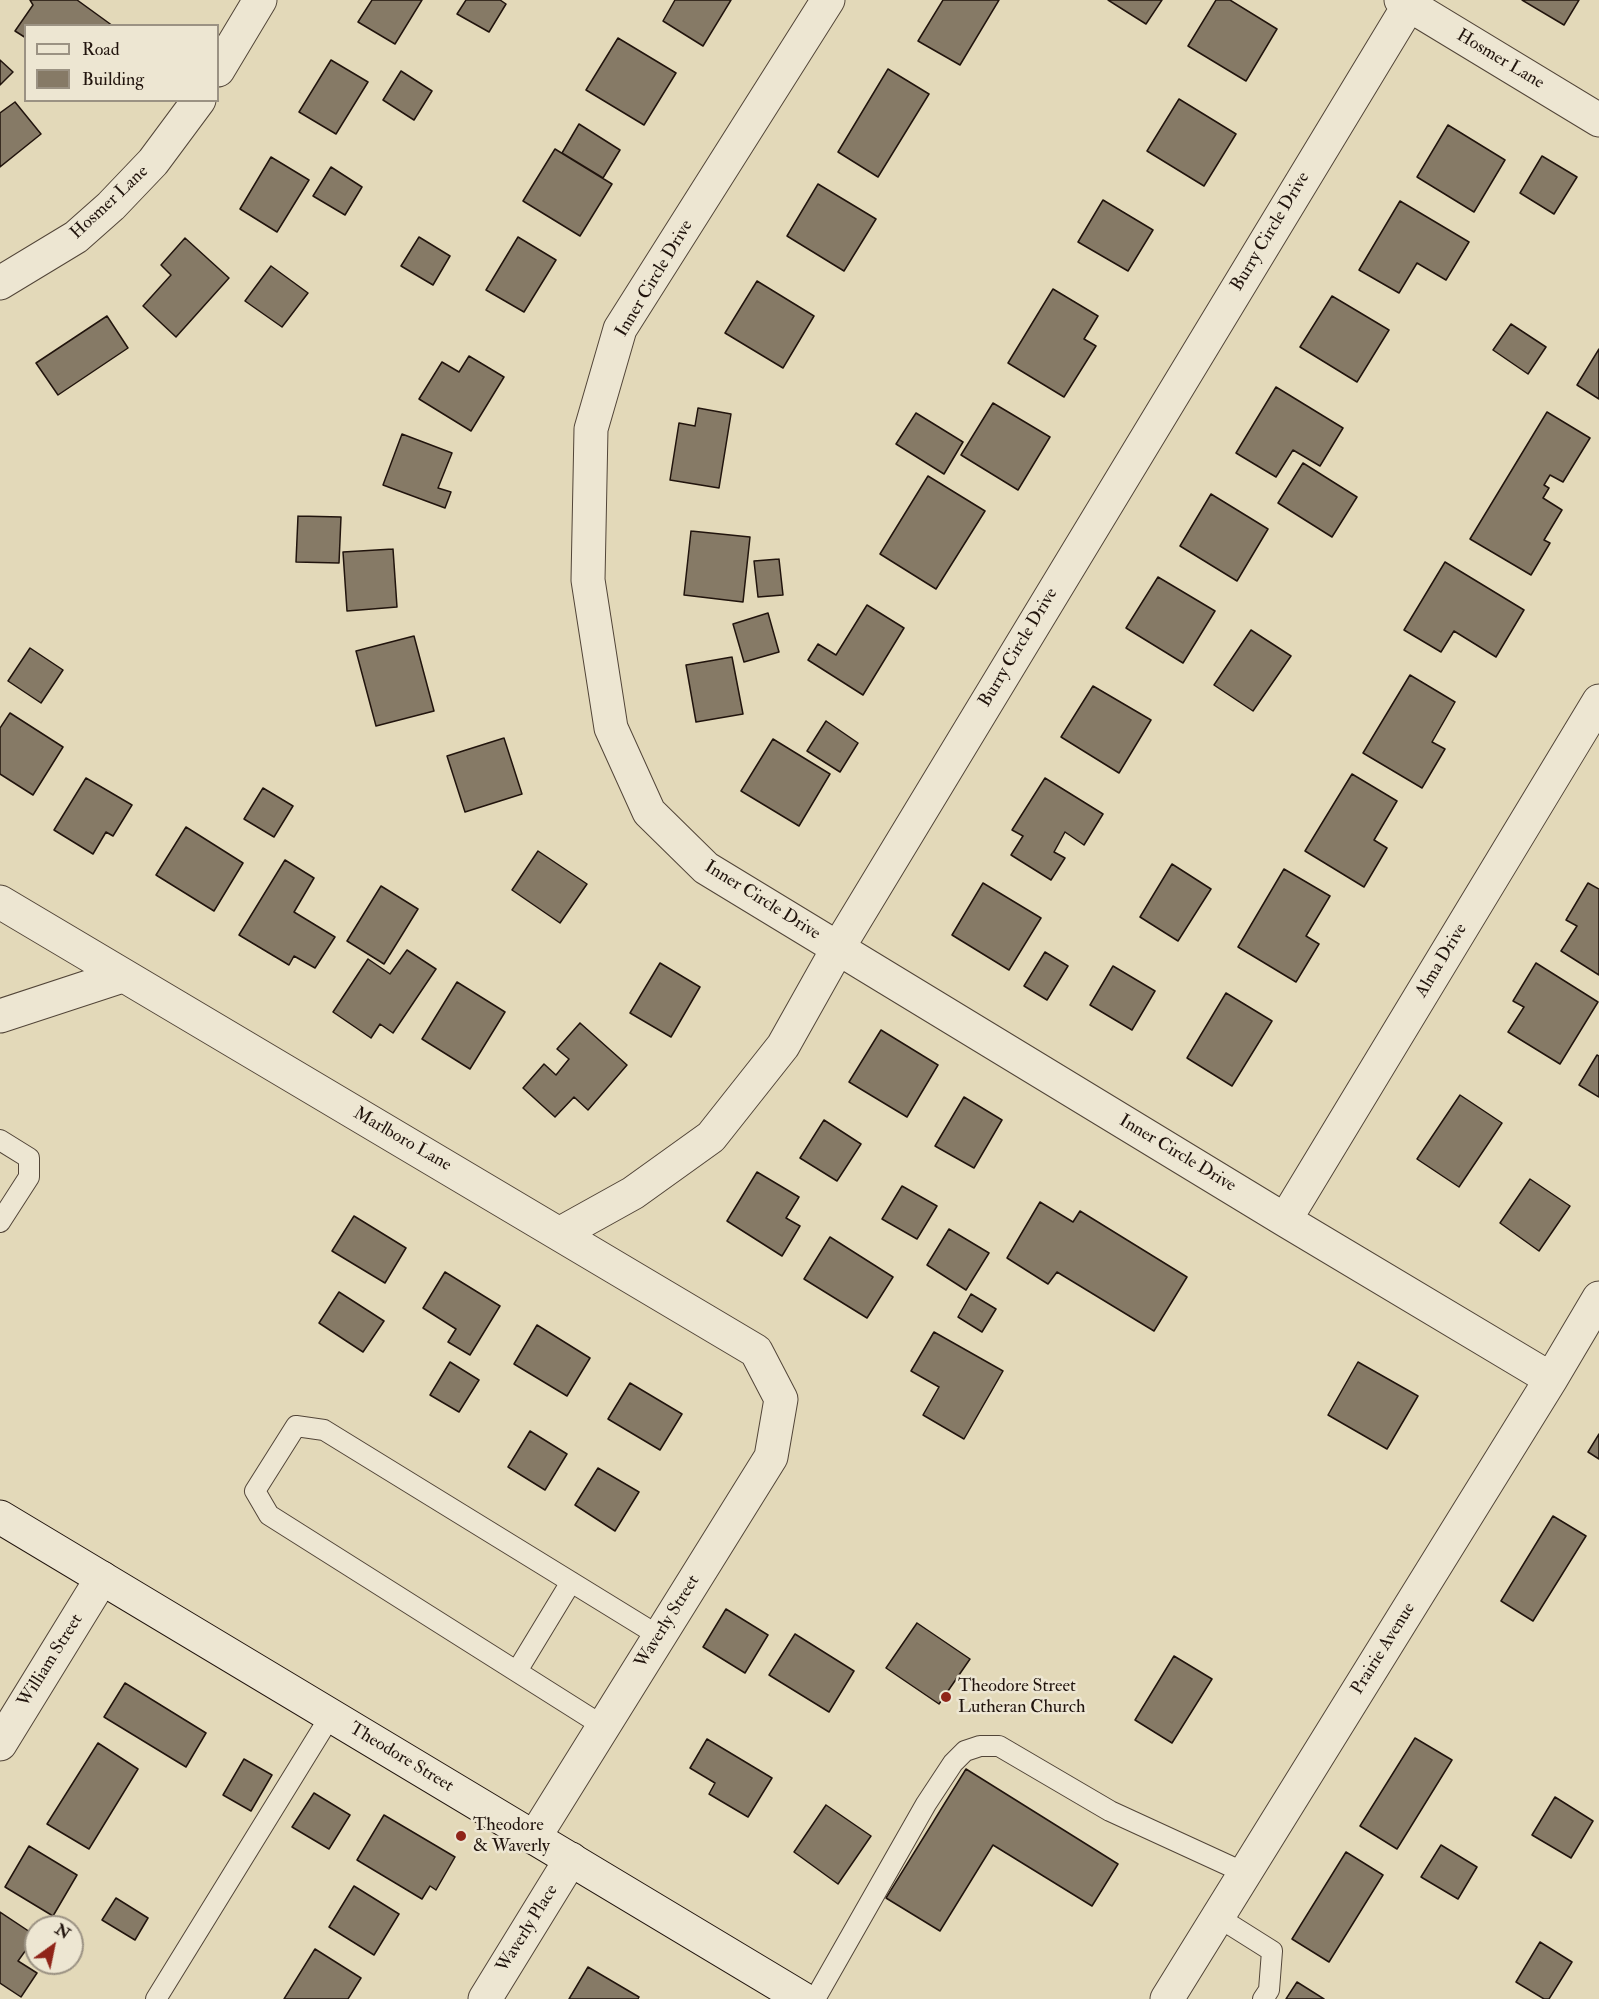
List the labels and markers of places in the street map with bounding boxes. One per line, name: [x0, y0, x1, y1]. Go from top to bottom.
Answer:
place label: Theodore Street Lutheran Church: [958, 1676, 1085, 1718]
marker: Theodore Street Lutheran Church: [939, 1690, 953, 1704]
place label: Theodore & Waverly: [473, 1815, 550, 1858]
marker: Theodore & Waverly: [454, 1829, 468, 1843]

